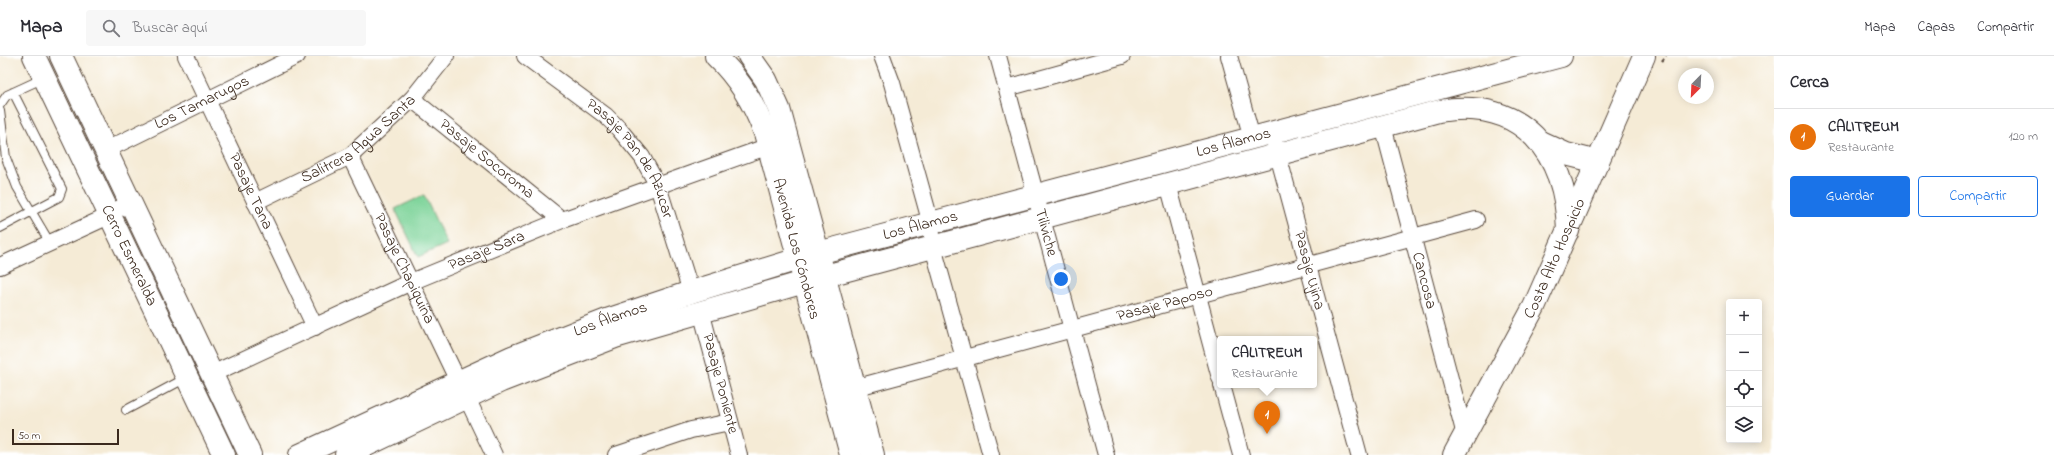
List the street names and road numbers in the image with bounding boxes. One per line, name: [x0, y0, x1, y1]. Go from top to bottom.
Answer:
street label: Los Tamarugos: [150, 69, 254, 136]
street label: Salitrera Agua Santa: [297, 89, 422, 190]
street label: Pasaje Pan de Azúcar: [581, 93, 679, 221]
street label: Pasaje Socoroma: [434, 113, 540, 205]
street label: Los Álamos: [1194, 121, 1274, 164]
street label: Pasaje Tana: [222, 149, 279, 234]
street label: Avenida Los Cóndores: [766, 176, 826, 322]
street label: Costa Alto Hospicio: [1518, 195, 1592, 323]
street label: Cerro Esmeralda: [95, 201, 163, 310]
street label: Los Álamos: [880, 204, 961, 247]
street label: Tiliviche: [1028, 206, 1064, 260]
street label: Pasaje Chapiquiña: [367, 209, 441, 328]
street label: Pasaje Sara: [445, 225, 529, 277]
street label: Pasaje Ujina: [1287, 228, 1331, 313]
street label: Cancosa: [1405, 250, 1443, 312]
street label: Pasaje Paposo: [1114, 280, 1216, 328]
street label: Los Álamos: [570, 295, 650, 344]
street label: Pasaje Poniente: [695, 331, 745, 437]

